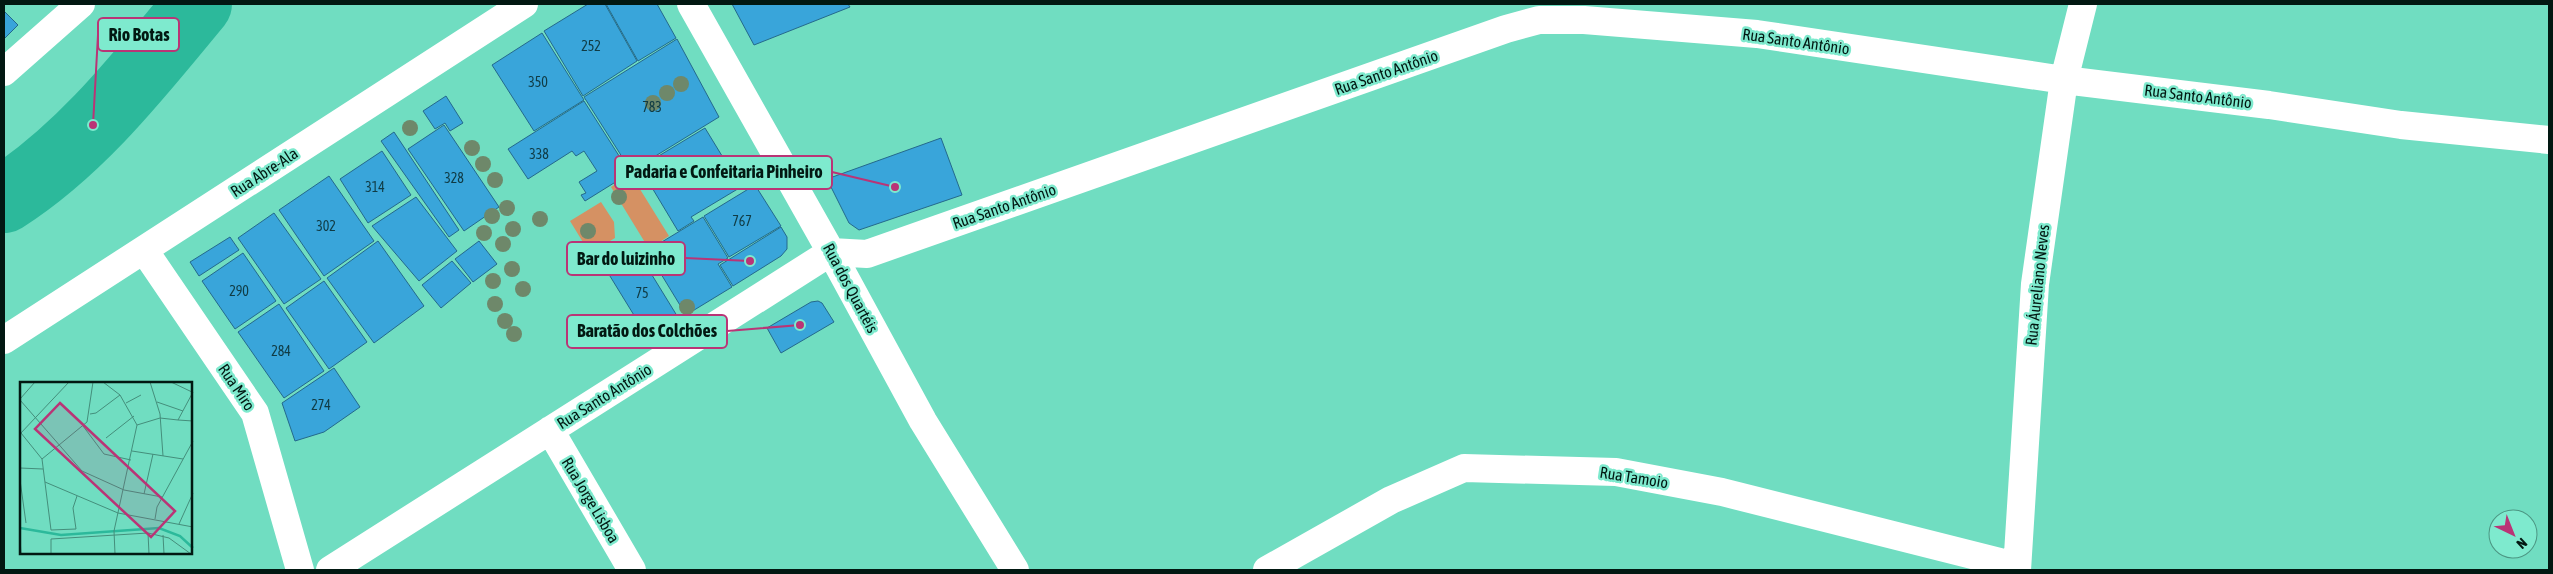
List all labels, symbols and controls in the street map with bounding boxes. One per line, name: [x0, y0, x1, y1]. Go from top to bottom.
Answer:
callout: Rio Botas: [98, 18, 179, 51]
text: Rio Botas: [109, 24, 170, 45]
street label: Rua Santo Antônio: [1741, 25, 1851, 57]
house number: 252: [581, 38, 601, 54]
street label: Rua Santo Antônio: [1332, 46, 1440, 98]
house number: 350: [528, 74, 548, 90]
street label: Rua Santo Antônio: [2143, 80, 2253, 112]
house number: 783: [642, 99, 662, 115]
street label: Rua Abre-Ala: [227, 144, 301, 200]
house number: 338: [529, 146, 549, 162]
callout: Padaria e Confeitaria Pinheiro: [615, 156, 832, 189]
text: Padaria e Confeitaria Pinheiro: [625, 161, 823, 182]
house number: 328: [444, 170, 464, 186]
house number: 314: [365, 179, 385, 195]
street label: Rua Santo Antônio: [950, 180, 1058, 232]
house number: 767: [732, 213, 752, 229]
house number: 302: [316, 218, 336, 234]
street label: Rua Áureliano Neves: [2022, 223, 2052, 346]
street label: Rua dos Quartéis: [820, 240, 882, 336]
callout: Bar do luizinho: [567, 242, 685, 275]
text: Bar do luizinho: [577, 248, 675, 269]
house number: 290: [229, 283, 249, 299]
house number: 75: [635, 285, 649, 301]
callout: Baratão dos Colchões: [567, 315, 727, 348]
text: Baratão dos Colchões: [577, 320, 718, 341]
house number: 284: [271, 343, 291, 359]
street label: Rua Miro: [215, 360, 259, 414]
street label: Rua Santo Antônio: [553, 360, 655, 432]
inset map: [20, 382, 192, 554]
house number: 274: [311, 397, 331, 413]
street label: Rua Jorge Lisboa: [558, 454, 624, 546]
street label: Rua Tamoio: [1599, 463, 1669, 491]
north arrow: [2488, 509, 2538, 559]
text: N: [2513, 535, 2530, 552]

